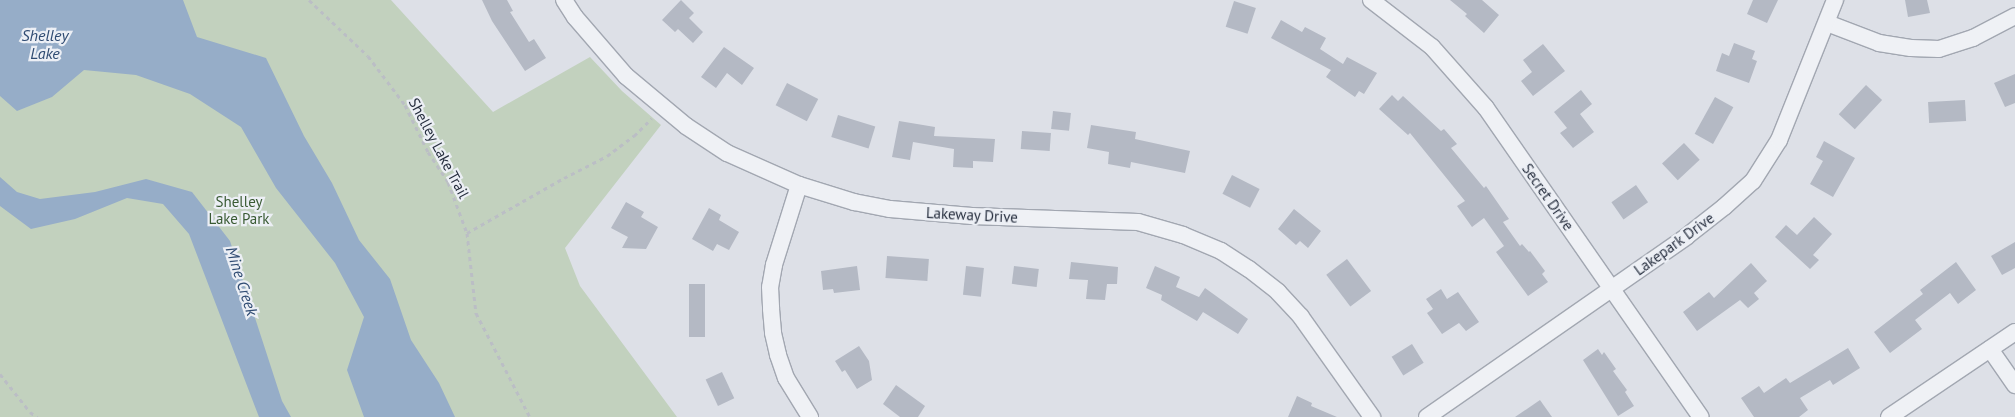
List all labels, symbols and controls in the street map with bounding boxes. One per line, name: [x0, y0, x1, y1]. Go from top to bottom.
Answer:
water label: Shelley Lake: [21, 25, 69, 63]
street label: Shelley Lake Trail: [405, 94, 473, 202]
street label: Secret Drive: [1518, 160, 1578, 234]
park label: Shelley Lake Park: [208, 192, 270, 227]
street label: Lakeway Drive: [925, 204, 1019, 226]
street label: Lakepark Drive: [1630, 209, 1718, 279]
water label: Mine Creek: [222, 244, 262, 318]

